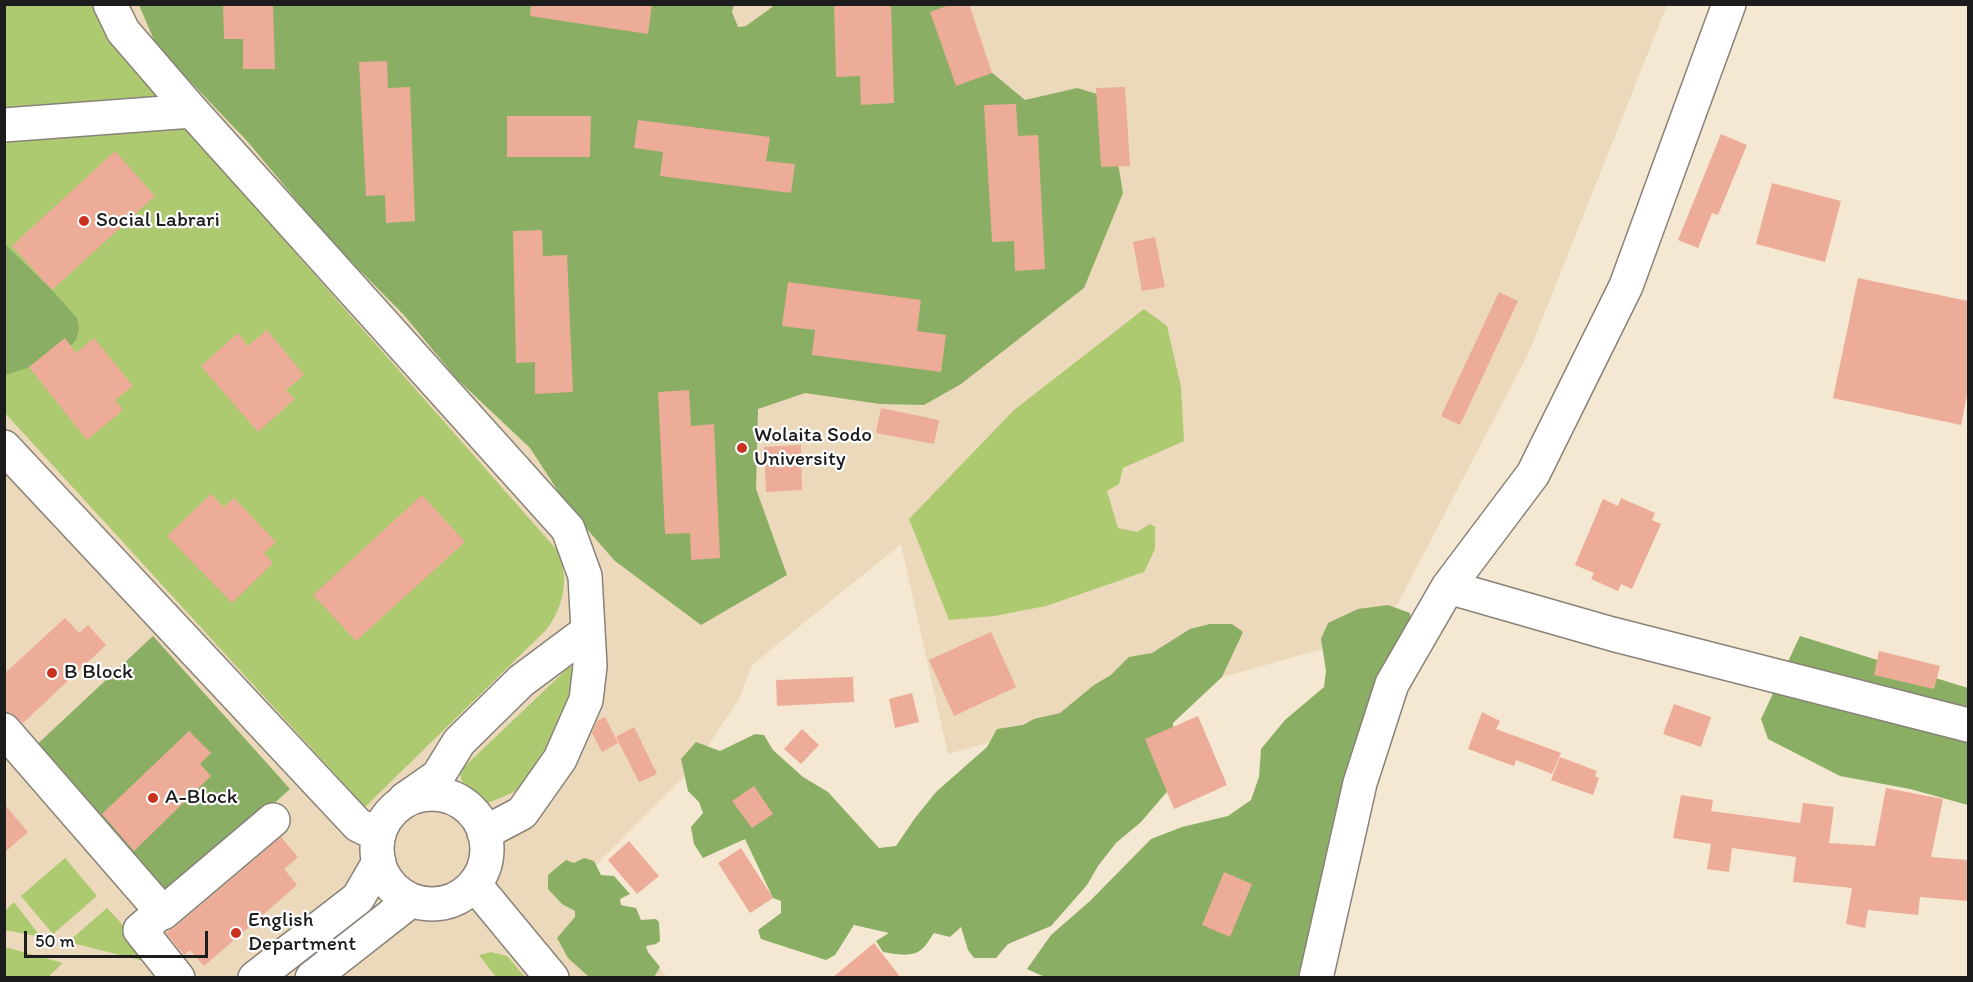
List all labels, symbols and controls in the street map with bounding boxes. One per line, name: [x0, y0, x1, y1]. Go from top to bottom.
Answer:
place label: Social Labrari: [96, 208, 220, 234]
marker: Social Labrari: [77, 214, 91, 228]
place label: Wolaita Sodo University: [754, 423, 872, 473]
marker: Wolaita Sodo University: [735, 441, 749, 455]
place label: B Block: [64, 660, 133, 686]
marker: B Block: [45, 666, 59, 680]
place label: A-Block: [165, 785, 238, 811]
marker: A-Block: [146, 791, 160, 805]
place label: English Department: [248, 908, 356, 958]
scale bar: [27, 919, 212, 957]
marker: English Department: [229, 926, 243, 940]
text: 50 m: [35, 930, 75, 952]

